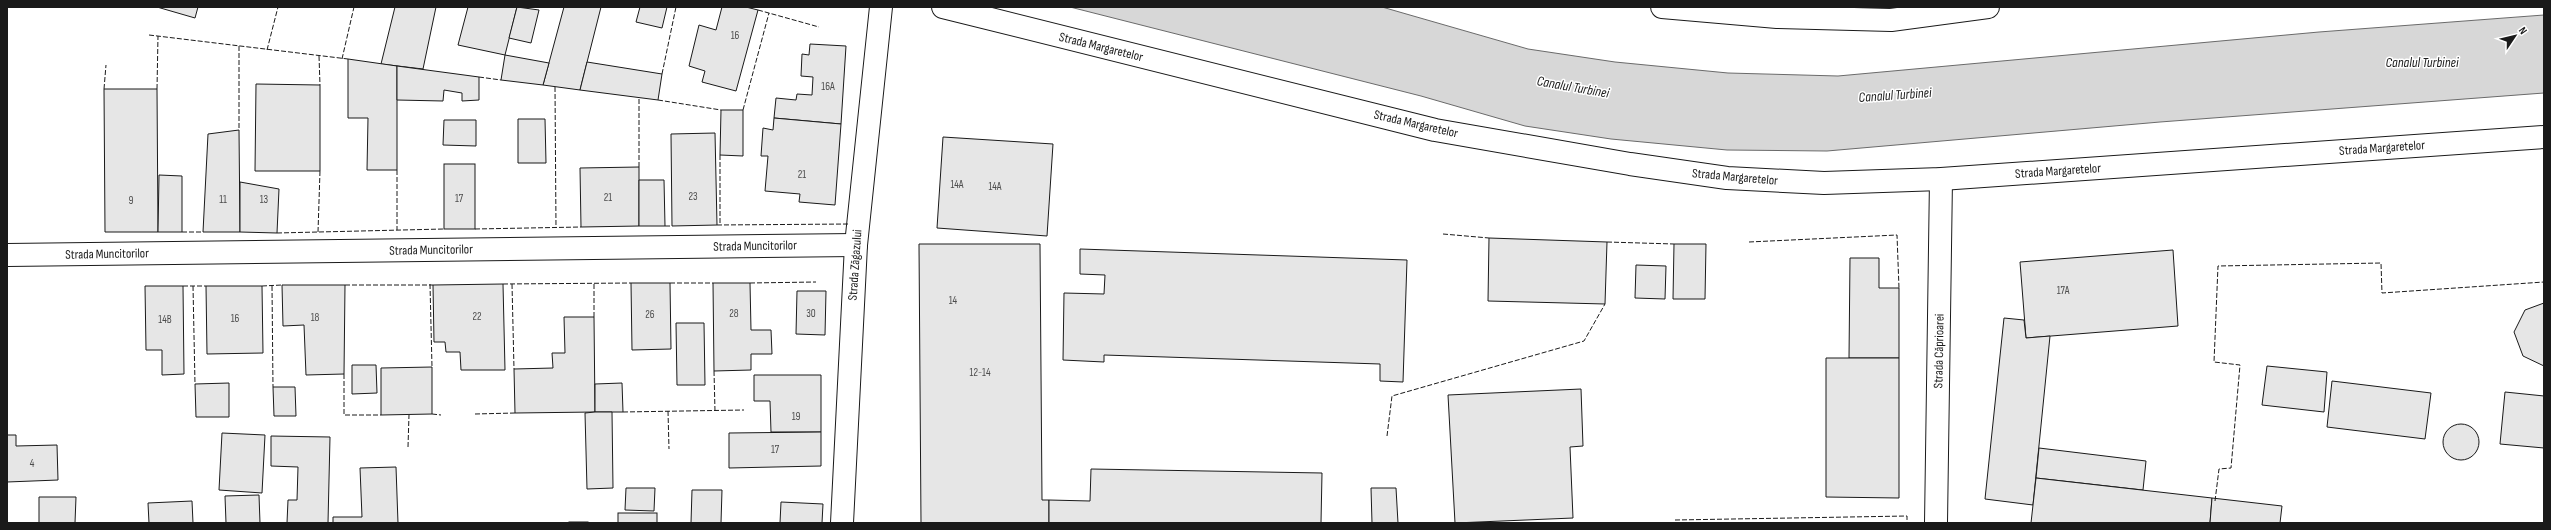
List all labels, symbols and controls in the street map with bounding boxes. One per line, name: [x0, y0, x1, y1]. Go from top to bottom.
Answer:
north arrow: [2495, 16, 2535, 56]
text: N: [2516, 24, 2530, 37]
house number: 16: [731, 29, 740, 42]
street label: Strada Margaretelor: [1057, 29, 1145, 65]
water label: Canalul Turbinei: [2385, 54, 2459, 71]
water label: Canalul Turbinei: [1536, 72, 1611, 102]
house number: 16A: [821, 80, 835, 93]
water label: Canalul Turbinei: [1858, 84, 1933, 106]
street label: Strada Margaretelor: [1372, 107, 1460, 142]
street label: Strada Margaretelor: [2339, 137, 2426, 159]
street label: Strada Margaretelor: [2015, 160, 2102, 182]
street label: Strada Margaretelor: [1691, 165, 1779, 189]
house number: 21: [798, 168, 806, 181]
house number: 14A: [950, 178, 964, 191]
house number: 14A: [988, 180, 1002, 193]
house number: 23: [688, 190, 698, 203]
house number: 21: [604, 191, 612, 204]
house number: 17: [455, 192, 464, 205]
house number: 11: [219, 193, 227, 206]
house number: 13: [260, 193, 269, 206]
house number: 9: [129, 194, 134, 207]
street label: Strada Zăgazului: [845, 229, 865, 301]
street label: Strada Muncitorilor: [713, 237, 797, 255]
street label: Strada Muncitorilor: [389, 241, 473, 259]
street label: Strada Muncitorilor: [65, 245, 149, 263]
house number: 17A: [2057, 284, 2070, 297]
house number: 14: [949, 294, 958, 307]
house number: 28: [729, 307, 739, 320]
house number: 30: [806, 307, 816, 320]
house number: 26: [645, 308, 655, 321]
house number: 22: [472, 310, 482, 323]
house number: 18: [311, 311, 320, 324]
house number: 16: [231, 312, 240, 325]
house number: 14B: [158, 313, 172, 326]
street label: Strada Căprioarei: [1930, 313, 1948, 389]
house number: 12-14: [970, 366, 991, 379]
house number: 19: [792, 410, 800, 423]
house number: 17: [771, 443, 780, 456]
house number: 4: [30, 457, 35, 470]

